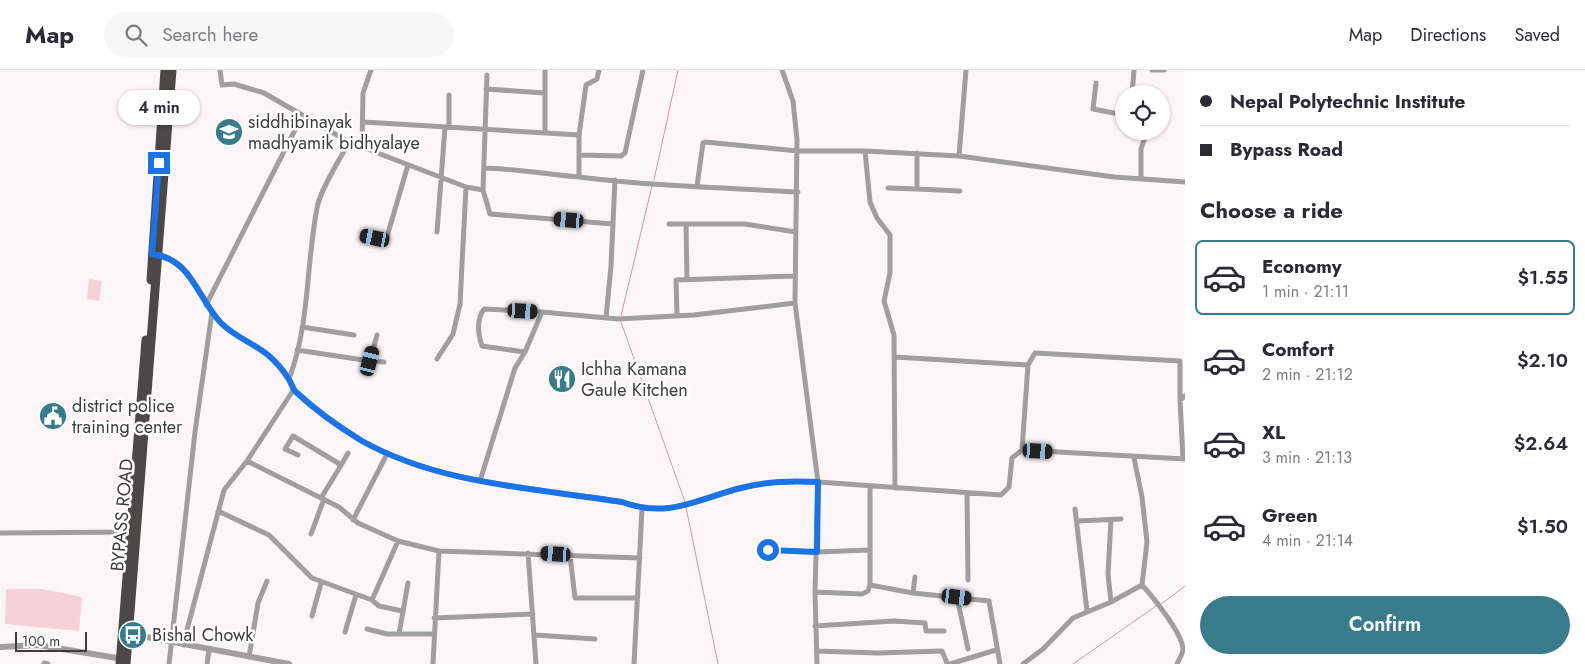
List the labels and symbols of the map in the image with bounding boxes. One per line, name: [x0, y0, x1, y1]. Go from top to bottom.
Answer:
callout: 4 min: [118, 91, 200, 126]
place label: siddhibinayak madhyamik bidhyalaye: [248, 109, 420, 156]
school or university icon: siddhibinayak madhyamik bidhyalaye: [214, 117, 244, 147]
route end: [148, 152, 170, 174]
car: [553, 211, 584, 229]
car: [358, 228, 391, 248]
car: [507, 303, 538, 319]
car: [359, 345, 380, 377]
place label: Ichha Kamana Gaule Kitchen: [581, 356, 688, 403]
restaurant icon: Ichha Kamana Gaule Kitchen: [547, 364, 577, 394]
place label: district police training center: [72, 393, 183, 440]
public building icon: district police training center: [38, 401, 68, 431]
car: [1022, 443, 1053, 459]
street label: BYPASS ROAD: [104, 458, 140, 572]
route start: [757, 539, 779, 561]
car: [540, 546, 571, 562]
car: [941, 588, 972, 606]
bus stop icon: Bishal Chowk: [118, 620, 148, 650]
place label: Bishal Chowk: [152, 622, 253, 648]
scale bar: [15, 629, 88, 652]

